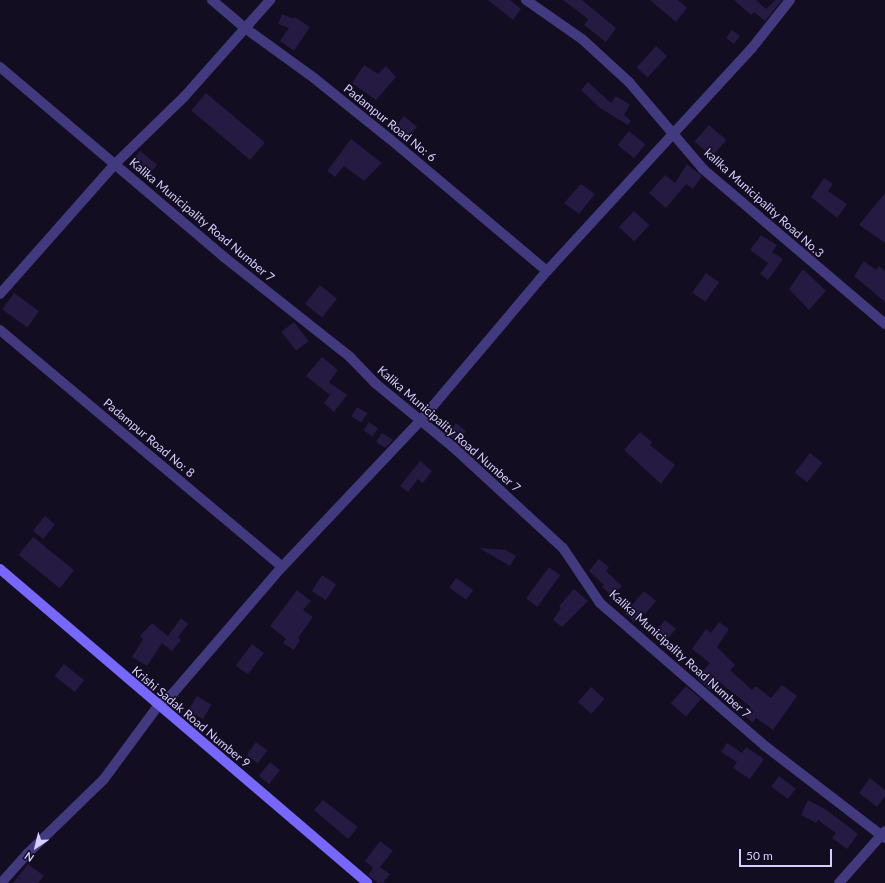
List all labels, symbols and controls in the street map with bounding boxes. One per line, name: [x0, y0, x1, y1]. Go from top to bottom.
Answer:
street label: Padampur Road No: 6: [341, 81, 439, 165]
street label: kalika Municipality Road No.3: [701, 145, 827, 261]
street label: Kalika Municipality Road Number 7: [126, 155, 278, 285]
street label: Kalika Municipality Road Number 7: [374, 363, 524, 495]
street label: Padampur Road No: 8: [100, 396, 198, 480]
street label: Kalika Municipality Road Number 7: [606, 587, 754, 721]
street label: Krishi Sadak Road Number 9: [129, 663, 253, 771]
north arrow: [16, 827, 56, 867]
scale bar: [741, 841, 834, 867]
text: 50 m: [746, 848, 773, 863]
text: N: [22, 849, 36, 865]

